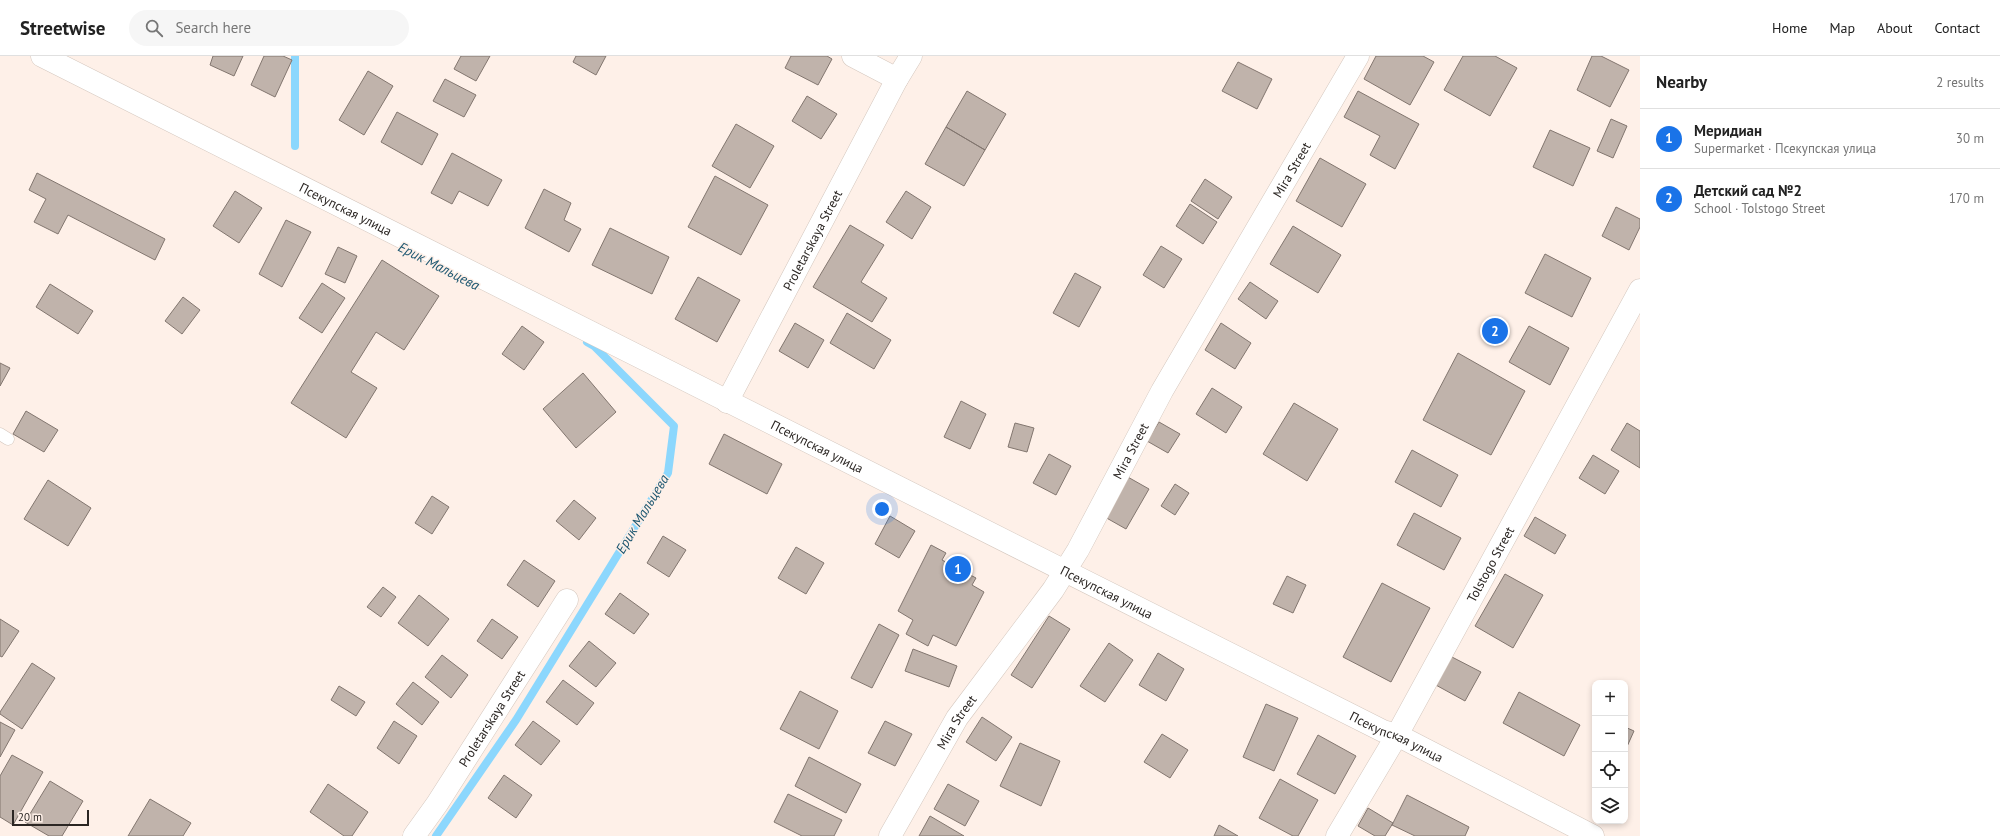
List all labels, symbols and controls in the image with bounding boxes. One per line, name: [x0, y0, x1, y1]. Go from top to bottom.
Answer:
search box: [129, 10, 409, 46]
text: Streetwise: [20, 16, 105, 40]
icon: search: [143, 17, 165, 39]
text: Search here: [175, 18, 251, 37]
text: Home: [1772, 19, 1807, 37]
text: Map: [1829, 19, 1855, 37]
text: About: [1877, 19, 1913, 37]
text: Contact: [1935, 19, 1980, 37]
text: Nearby: [1656, 71, 1707, 93]
text: 2 results: [1936, 74, 1984, 91]
text: Меридиан: [1694, 121, 1762, 140]
text: 1: [1665, 130, 1673, 147]
text: 30 m: [1956, 130, 1984, 147]
street label: Mira Street: [1269, 139, 1315, 201]
text: Supermarket · Псекупская улица: [1694, 140, 1876, 157]
street label: Псекупская улица: [296, 179, 395, 240]
text: Детский сад №2: [1694, 181, 1802, 200]
street label: Proletarskaya Street: [779, 187, 846, 294]
text: 2: [1665, 190, 1673, 207]
text: 170 m: [1949, 190, 1984, 207]
text: School · Tolstogo Street: [1694, 200, 1825, 217]
water label: Ерик Мальцева: [395, 238, 483, 294]
pin: 2: [1482, 316, 1508, 346]
street label: Псекупская улица: [768, 416, 866, 477]
street label: Mira Street: [1109, 419, 1153, 482]
water label: Ерик Мальцева: [611, 471, 673, 557]
your location: [872, 499, 892, 519]
street label: Tolstogo Street: [1463, 523, 1518, 605]
pin: 1: [945, 554, 971, 584]
street label: Псекупская улица: [1057, 562, 1156, 623]
street label: Proletarskaya Street: [455, 667, 529, 770]
map controls: [1592, 680, 1628, 824]
button: +: [1592, 680, 1628, 716]
street label: Mira Street: [933, 691, 981, 752]
street label: Псекупская улица: [1347, 708, 1446, 766]
button: −: [1592, 716, 1628, 752]
button: locate: [1592, 752, 1628, 788]
button: layers: [1592, 788, 1628, 824]
scale bar: [12, 808, 89, 827]
text: 20 m: [18, 810, 42, 824]

